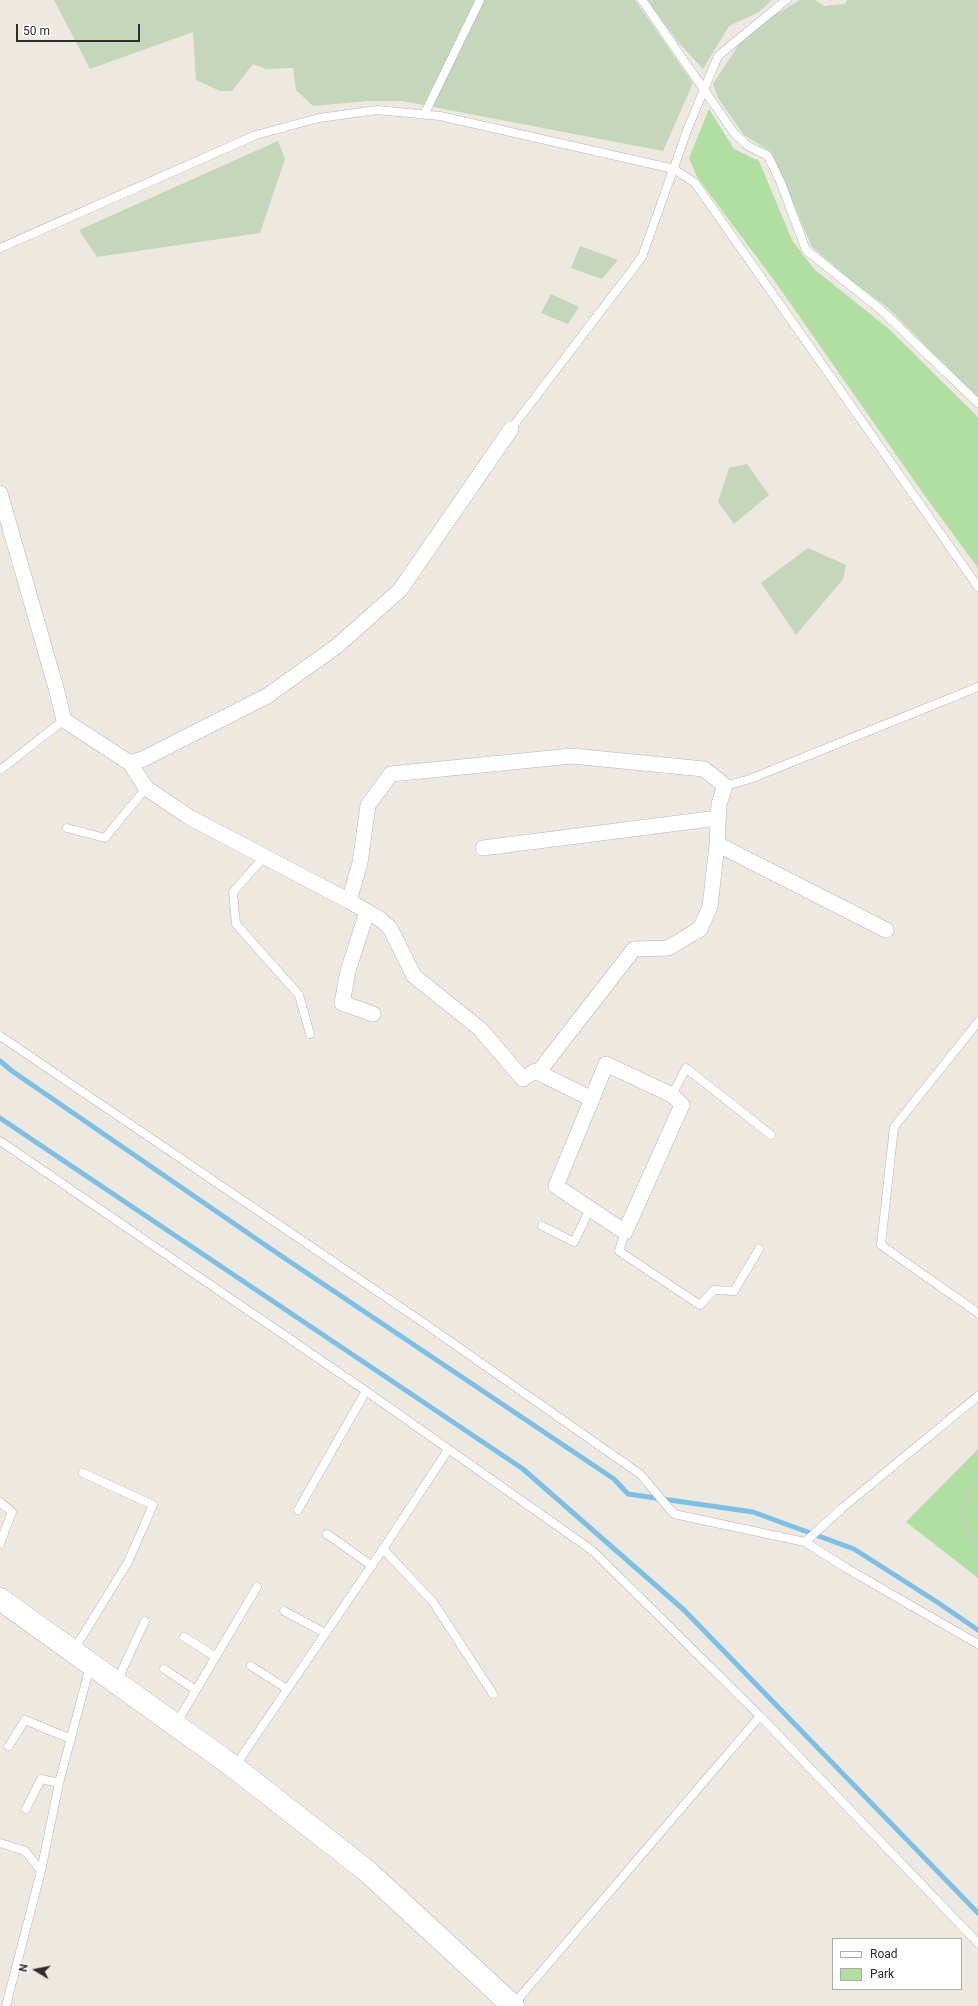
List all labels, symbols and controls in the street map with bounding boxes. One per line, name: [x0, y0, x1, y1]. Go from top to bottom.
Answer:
scale bar: [18, 16, 142, 42]
text: 50 m: [23, 24, 50, 38]
legend: [832, 1938, 962, 1990]
text: Road: [870, 1947, 898, 1961]
north arrow: [16, 1950, 56, 1990]
text: N: [17, 1963, 31, 1973]
text: Park: [870, 1967, 894, 1981]

